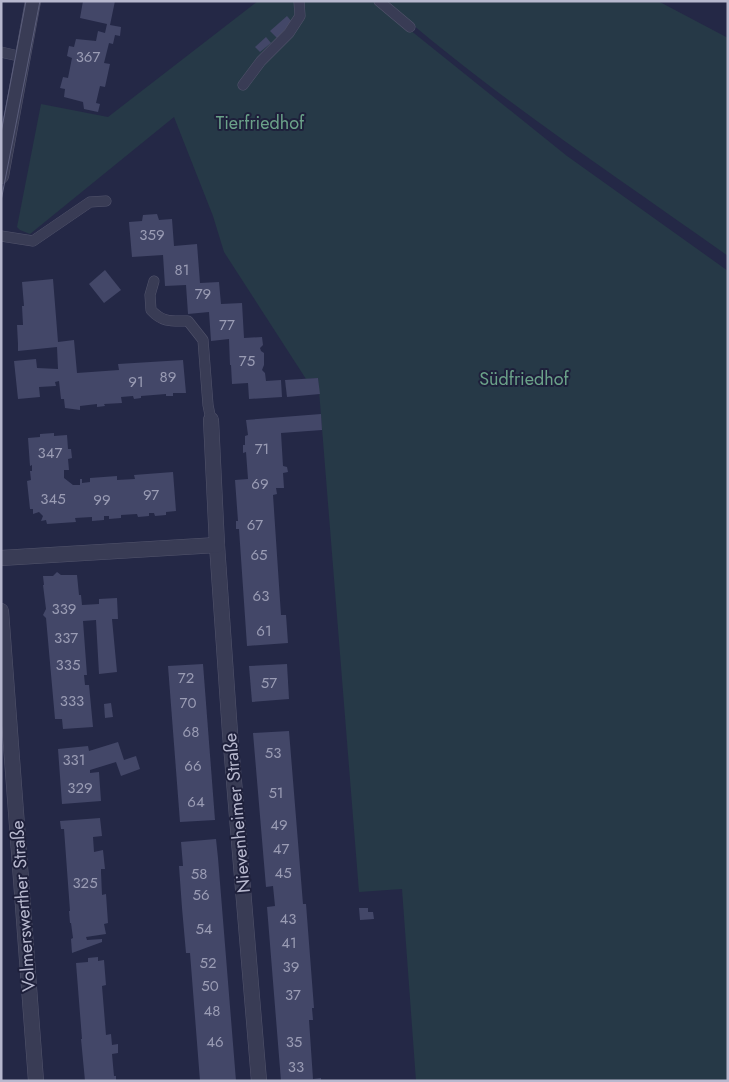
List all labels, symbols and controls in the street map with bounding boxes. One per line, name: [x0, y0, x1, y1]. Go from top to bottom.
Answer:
house number: 367: [76, 46, 100, 68]
park label: Tierfriedhof: [216, 110, 305, 136]
house number: 359: [139, 224, 165, 246]
house number: 81: [175, 259, 189, 281]
house number: 79: [195, 283, 211, 305]
house number: 77: [219, 314, 235, 336]
house number: 75: [239, 350, 255, 372]
house number: 89: [160, 366, 176, 388]
park label: Südfriedhof: [479, 366, 570, 392]
house number: 91: [128, 371, 144, 393]
house number: 71: [255, 438, 269, 460]
house number: 347: [38, 442, 63, 464]
house number: 69: [251, 473, 269, 495]
house number: 97: [143, 484, 159, 506]
house number: 345: [40, 488, 66, 510]
house number: 99: [93, 489, 111, 511]
house number: 67: [247, 514, 263, 536]
house number: 65: [250, 544, 268, 566]
house number: 63: [253, 585, 269, 607]
house number: 339: [51, 598, 77, 620]
house number: 61: [256, 620, 272, 642]
house number: 337: [54, 627, 78, 649]
house number: 335: [56, 654, 80, 676]
house number: 72: [178, 667, 194, 689]
house number: 57: [261, 672, 277, 694]
house number: 333: [60, 690, 84, 712]
house number: 70: [180, 692, 196, 714]
house number: 68: [183, 721, 199, 743]
street label: Nievenheimer Straße: [217, 732, 257, 894]
house number: 53: [265, 742, 281, 764]
house number: 331: [62, 749, 86, 771]
house number: 66: [184, 755, 202, 777]
house number: 329: [67, 777, 93, 799]
house number: 51: [268, 782, 284, 804]
house number: 64: [187, 791, 205, 813]
house number: 49: [270, 814, 288, 836]
street label: Volmerswerther Straße: [4, 820, 42, 992]
house number: 47: [273, 838, 289, 860]
house number: 45: [274, 862, 292, 884]
house number: 58: [191, 863, 207, 885]
house number: 325: [72, 872, 98, 894]
house number: 56: [192, 884, 210, 906]
house number: 43: [280, 908, 296, 930]
house number: 54: [195, 918, 213, 940]
house number: 41: [281, 932, 297, 954]
house number: 52: [200, 952, 217, 974]
house number: 39: [283, 956, 299, 978]
house number: 50: [201, 975, 219, 997]
house number: 37: [285, 984, 301, 1006]
house number: 48: [204, 1000, 220, 1022]
house number: 46: [206, 1031, 224, 1053]
house number: 35: [286, 1031, 302, 1053]
house number: 33: [288, 1056, 304, 1078]

